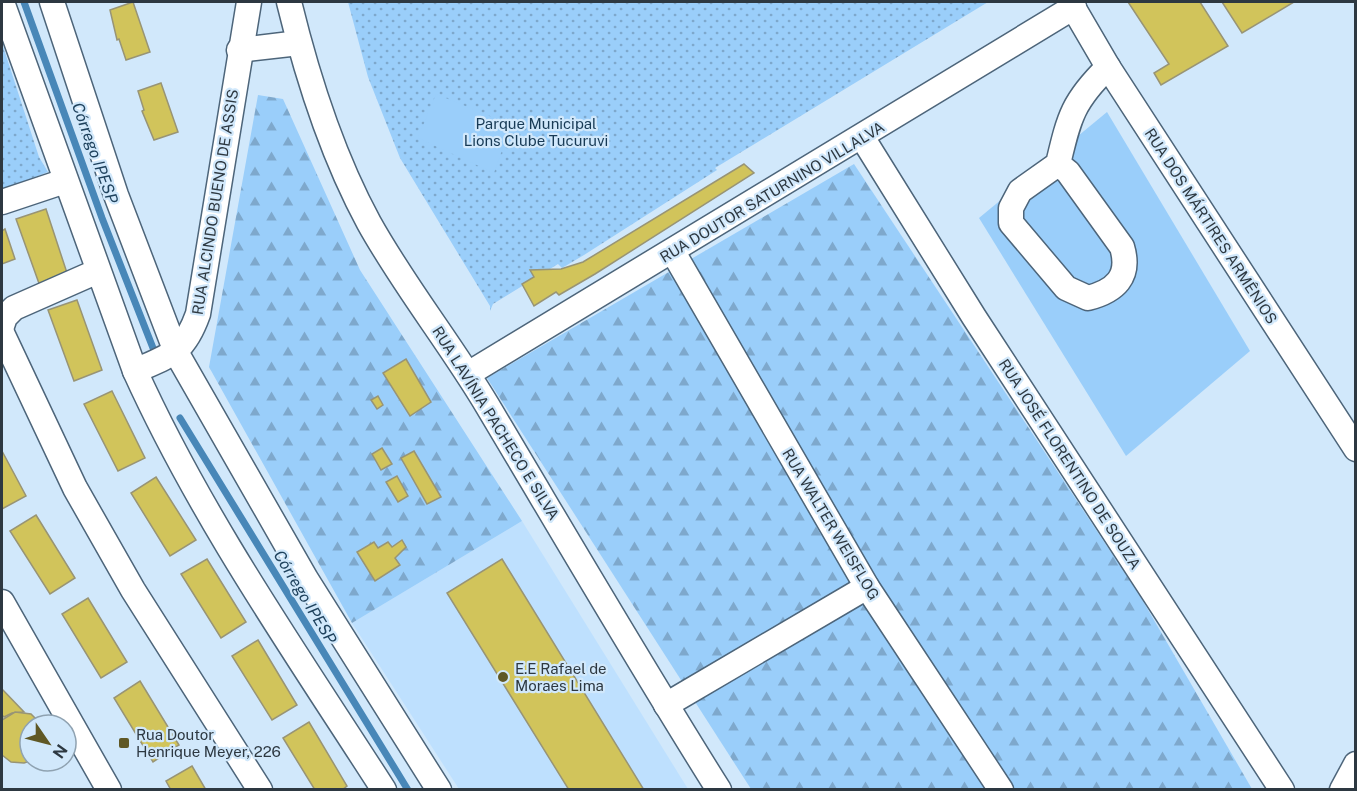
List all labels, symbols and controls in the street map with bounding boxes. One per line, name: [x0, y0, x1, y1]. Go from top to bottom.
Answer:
street label: RUA ALCINDO BUENO DE ASSIS: [189, 88, 241, 316]
water label: Córrego IPESP: [68, 100, 122, 207]
park label: Parque Municipal Lions Clube Tucuruvi: [464, 115, 608, 149]
street label: RUA DOUTOR SATURNINO VILLALVA: [657, 118, 887, 266]
street label: RUA DOS MÁRTIRES ARMÊNIOS: [1141, 125, 1281, 327]
street label: RUA LAVÍNIA PACHECO E SILVA: [429, 323, 563, 523]
street label: RUA JOSÉ FLORENTINO DE SOUZA: [996, 356, 1145, 572]
street label: RUA WALTER WEISFLOG: [779, 445, 883, 603]
water label: Córrego IPESP: [270, 547, 341, 648]
place label: E.E Rafael de Moraes Lima: [515, 660, 607, 694]
marker: E.E Rafael de Moraes Lima: [496, 670, 510, 684]
north arrow: [18, 713, 78, 773]
place label: Rua Doutor Henrique Meyer, 226: [136, 726, 281, 760]
marker: Rua Doutor Henrique Meyer, 226: [117, 736, 131, 750]
text: N: [49, 741, 71, 762]

